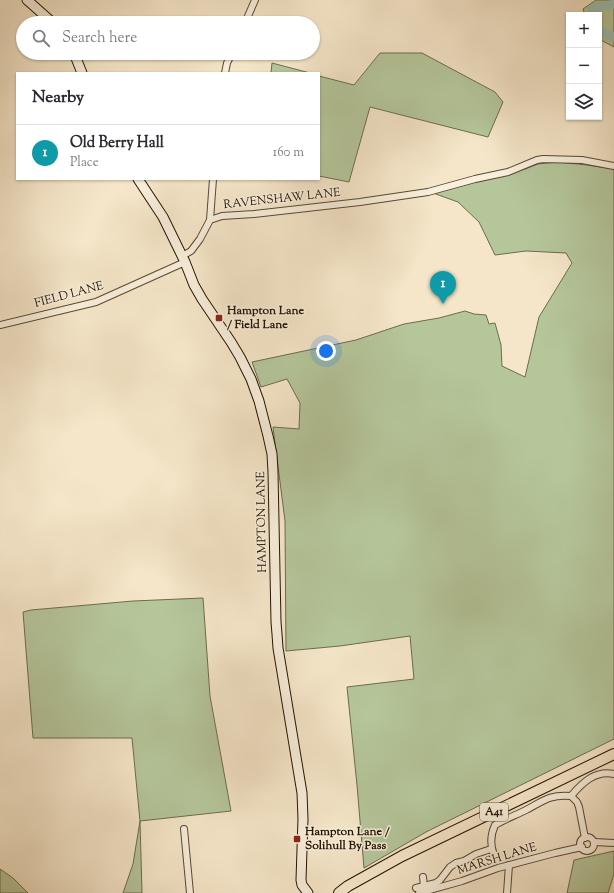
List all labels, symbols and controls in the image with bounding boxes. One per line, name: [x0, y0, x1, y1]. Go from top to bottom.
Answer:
map controls: [566, 12, 602, 120]
button: +: [566, 12, 602, 48]
search box: [16, 16, 320, 60]
icon: search: [30, 27, 52, 49]
text: Search here: [62, 28, 137, 49]
button: −: [566, 48, 602, 84]
button: layers: [566, 84, 602, 120]
text: Nearby: [32, 86, 84, 110]
text: Old Berry Hall: [70, 133, 164, 154]
text: 1: [43, 144, 47, 162]
text: 160 m: [273, 144, 304, 162]
text: Place: [70, 154, 99, 172]
street label: RAVENSHAW LANE: [223, 184, 342, 214]
pin: 1: [430, 271, 456, 304]
street label: FIELD LANE: [32, 277, 106, 313]
place label: Hampton Lane / Field Lane: [226, 302, 304, 334]
marker: Hampton Lane / Field Lane: [214, 313, 224, 323]
your location: [316, 341, 336, 361]
street label: HAMPTON LANE: [252, 470, 272, 573]
road number: A41: [480, 803, 508, 821]
place label: Hampton Lane / Solihull By Pass: [304, 823, 390, 855]
marker: Hampton Lane / Solihull By Pass: [292, 834, 302, 844]
street label: MARSH LANE: [455, 838, 540, 880]

